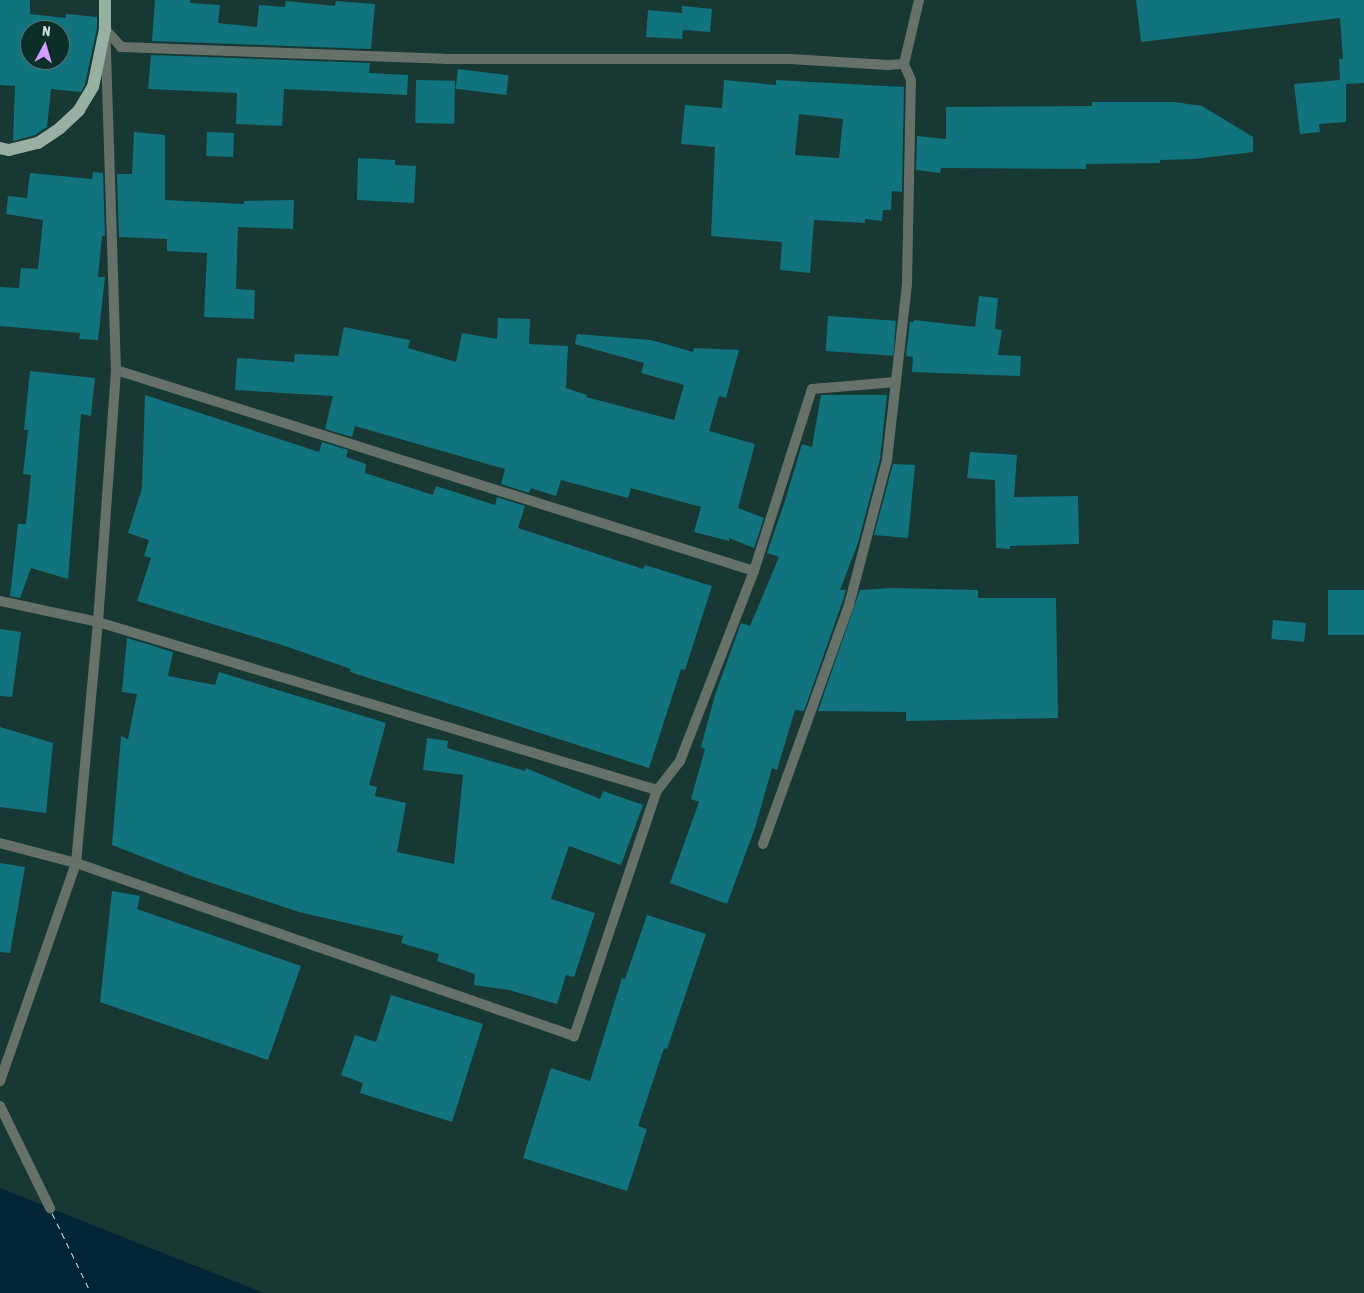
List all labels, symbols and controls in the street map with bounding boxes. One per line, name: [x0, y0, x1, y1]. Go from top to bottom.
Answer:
north arrow: [20, 20, 70, 70]
text: N: [42, 23, 51, 39]

